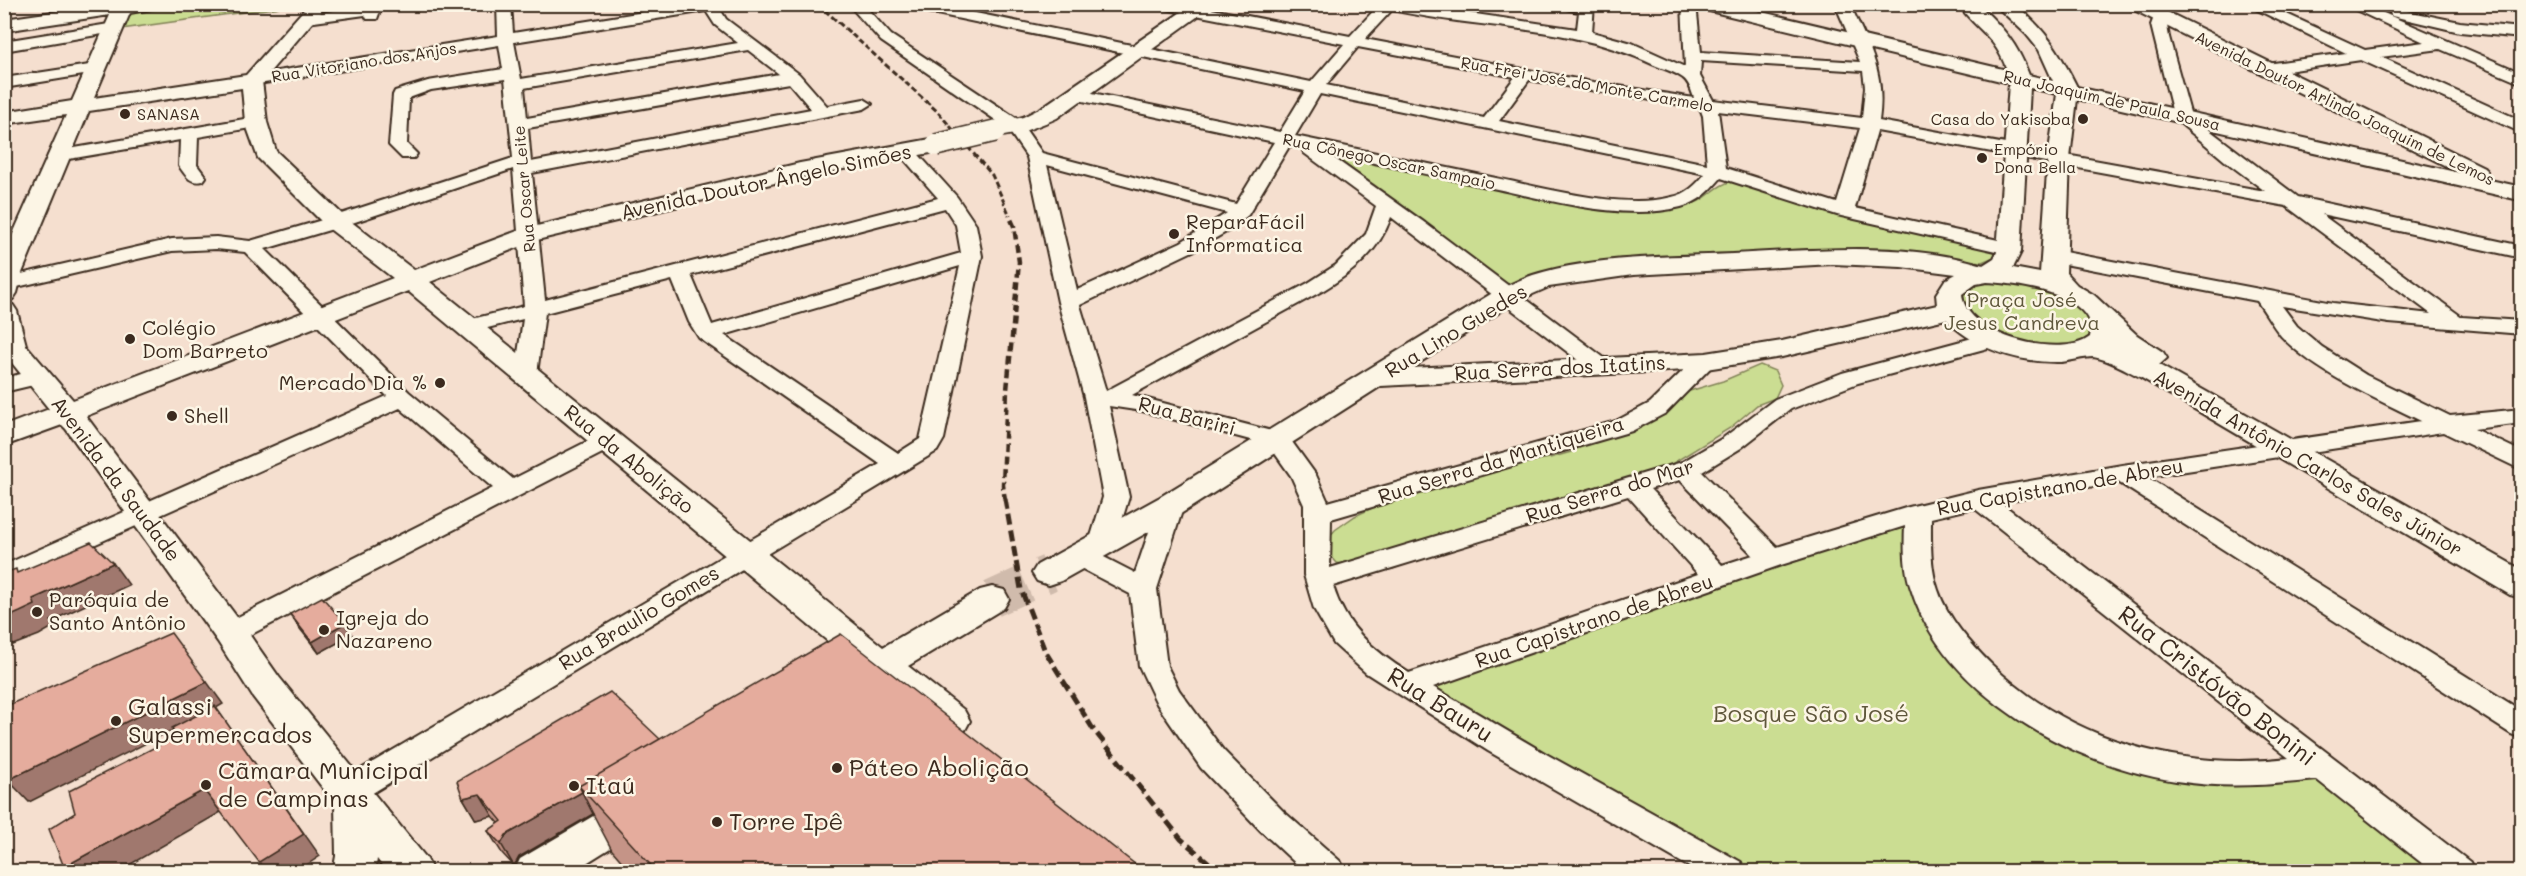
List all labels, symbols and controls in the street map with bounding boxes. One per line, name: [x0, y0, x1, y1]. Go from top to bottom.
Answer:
street label: Avenida Doutor Arlindo Joaquim de Lemos: [2192, 26, 2499, 190]
street label: Rua Vitoriano dos Anjos: [270, 36, 458, 87]
street label: Rua Frei José do Monte Carmelo: [1459, 51, 1715, 116]
street label: Rua Joaquim de Paula Sousa: [2002, 64, 2223, 135]
place label: SANASA: [137, 103, 200, 124]
marker: SANASA: [118, 107, 132, 121]
place label: Casa do Yakisoba: [1931, 108, 2071, 129]
marker: Casa do Yakisoba: [2076, 112, 2090, 126]
street label: Rua Oscar Leite: [507, 125, 540, 253]
street label: Rua Cônego Oscar Sampaio: [1281, 128, 1497, 193]
street label: Avenida Doutor Ângelo Simões: [618, 137, 914, 225]
place label: Empório Dona Bella: [1994, 138, 2076, 177]
marker: Empório Dona Bella: [1975, 151, 1989, 165]
place label: ReparaFácil Informatica: [1186, 208, 1305, 257]
marker: ReparaFácil Informatica: [1167, 227, 1181, 241]
street label: Rua Lino Guedes: [1380, 277, 1531, 383]
park label: Praça José Jesus Candreva: [1944, 286, 2100, 335]
place label: Colégio Dom Barreto: [142, 314, 268, 363]
marker: Colégio Dom Barreto: [123, 332, 137, 346]
street label: Rua Serra dos Itatins: [1454, 348, 1666, 386]
street label: Avenida Antônio Carlos Sales Júnior: [2149, 363, 2468, 562]
place label: Mercado Dia %: [279, 369, 428, 395]
marker: Mercado Dia %: [433, 376, 447, 390]
street label: Rua Bariri: [1136, 390, 1239, 441]
street label: Avenida da Saudade: [46, 391, 187, 566]
street label: Rua da Abolição: [559, 398, 700, 519]
place label: Shell: [184, 402, 229, 428]
marker: Shell: [165, 409, 179, 423]
street label: Rua Serra da Mantiqueira: [1375, 409, 1627, 509]
street label: Rua Serra do Mar: [1522, 452, 1697, 528]
street label: Rua Capistrano de Abreu: [1935, 452, 2185, 520]
street label: Rua Braulio Gomes: [554, 559, 723, 675]
street label: Rua Capistrano de Abreu: [1471, 567, 1716, 673]
place label: Paróquia de Santo Antônio: [49, 586, 186, 635]
street label: Rua Cristóvão Bonini: [2113, 598, 2323, 772]
place label: Igreja do Nazareno: [336, 604, 432, 653]
marker: Paróquia de Santo Antônio: [30, 605, 44, 619]
marker: Igreja do Nazareno: [317, 623, 331, 637]
street label: Rua Bauru: [1382, 659, 1500, 748]
place label: Galassi Supermercados: [128, 690, 313, 749]
park label: Bosque São José: [1713, 697, 1909, 728]
marker: Galassi Supermercados: [109, 714, 123, 728]
place label: Páteo Abolição: [849, 751, 1029, 782]
place label: Cãmara Municipal de Campinas: [218, 754, 429, 813]
marker: Páteo Abolição: [830, 761, 844, 775]
place label: Itaú: [586, 769, 635, 800]
marker: Cãmara Municipal de Campinas: [199, 778, 213, 792]
marker: Itaú: [567, 779, 581, 793]
place label: Torre Ipê: [729, 805, 843, 836]
marker: Torre Ipê: [710, 815, 724, 829]

